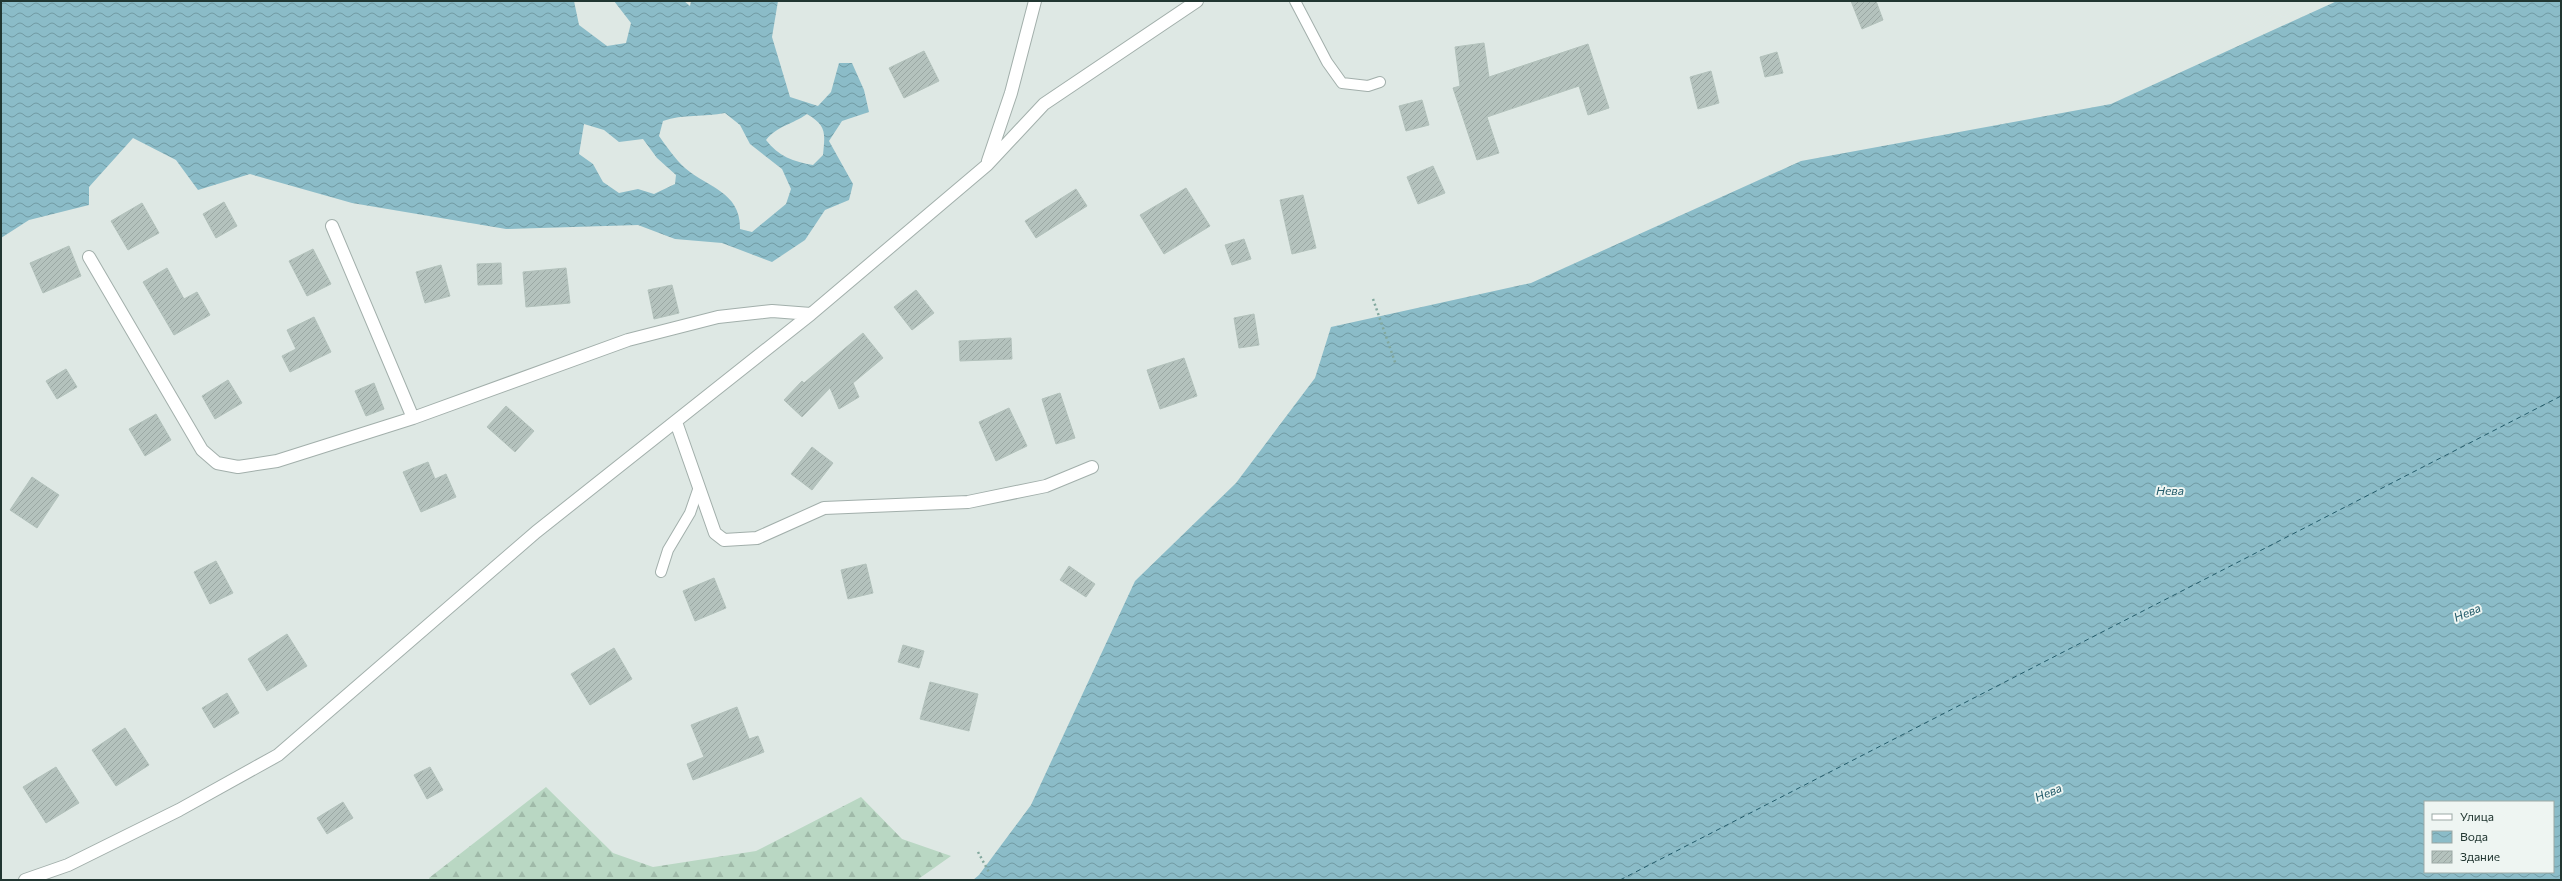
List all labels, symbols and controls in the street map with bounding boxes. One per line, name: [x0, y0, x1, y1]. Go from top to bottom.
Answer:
water label: Нева: [2156, 483, 2184, 497]
water label: Нева: [2451, 600, 2483, 624]
water label: Нева: [2032, 780, 2064, 804]
legend: [2424, 801, 2554, 873]
text: Улица: [2460, 809, 2494, 823]
text: Вода: [2460, 829, 2488, 843]
text: Здание: [2460, 849, 2500, 863]

